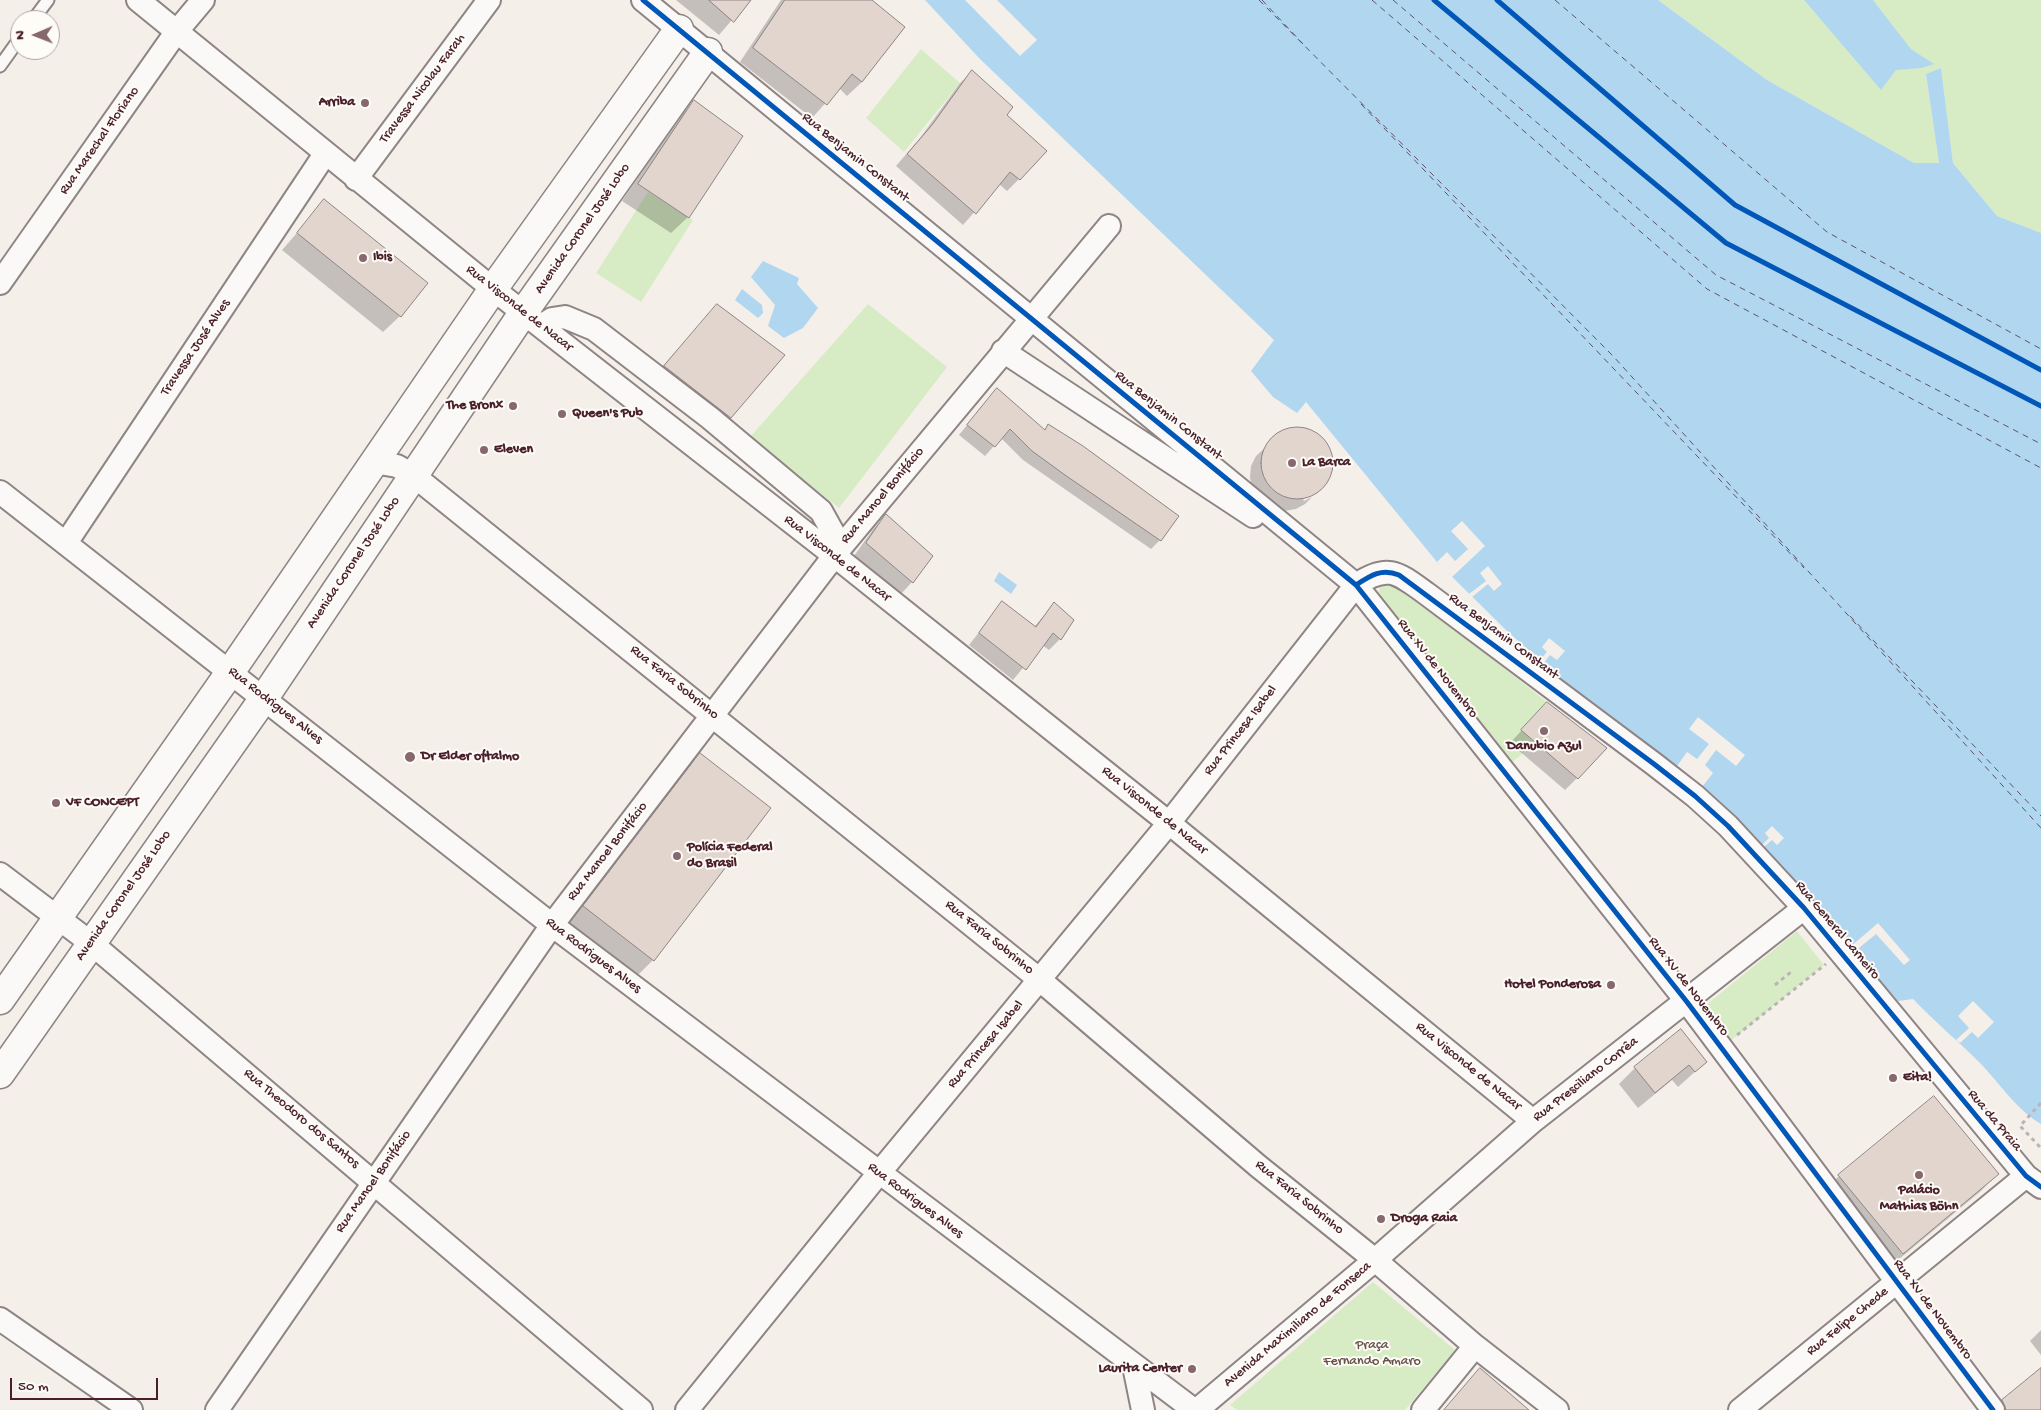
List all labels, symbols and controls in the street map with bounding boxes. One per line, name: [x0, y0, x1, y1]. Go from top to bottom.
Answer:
north arrow: [10, 10, 60, 60]
text: N: [12, 31, 29, 40]
street label: Travessa Nicolau Farah: [376, 31, 470, 147]
street label: Rua Marechal Floriano: [56, 84, 144, 198]
place label: Arriba: [319, 95, 355, 111]
marker: Arriba: [359, 97, 371, 109]
street label: Rua Benjamin Constant: [798, 110, 912, 206]
street label: Avenida Coronel José Lobo: [532, 161, 634, 297]
place label: Ibis: [373, 250, 392, 266]
marker: Ibis: [357, 252, 369, 264]
street label: Rua Visconde de Nacar: [462, 262, 576, 356]
street label: Travessa José Alves: [157, 296, 235, 400]
street label: Rua Benjamin Constant: [1111, 368, 1225, 464]
place label: The Bronx: [446, 398, 503, 414]
marker: The Bronx: [507, 400, 519, 412]
place label: Queen's Pub: [572, 406, 643, 422]
marker: Queen's Pub: [556, 408, 568, 420]
place label: Eleven: [494, 442, 533, 458]
marker: Eleven: [478, 444, 490, 456]
street label: Rua Manoel Bonifácio: [838, 444, 928, 548]
place label: La Barca: [1302, 455, 1351, 471]
marker: La Barca: [1286, 457, 1298, 469]
street label: Avenida Coronel José Lobo: [304, 494, 404, 632]
street label: Rua Visconde de Nacar: [780, 512, 894, 606]
street label: Rua Benjamin Constant: [1445, 590, 1561, 684]
street label: Rua XV de Novembro: [1393, 616, 1481, 722]
street label: Rua Faria Sobrinho: [626, 642, 722, 724]
street label: Rua Rodrigues Alves: [224, 664, 326, 748]
street label: Rua Princesa Isabel: [1201, 683, 1281, 779]
marker: Danubio Azul: [1538, 725, 1550, 737]
place label: Danubio Azul: [1506, 739, 1582, 755]
place label: Dr Elder oftalmo: [421, 749, 519, 765]
marker: Dr Elder oftalmo: [403, 750, 417, 764]
street label: Rua Visconde de Nacar: [1098, 763, 1210, 859]
place label: VF CONCEPT: [66, 795, 139, 811]
marker: VF CONCEPT: [50, 797, 62, 809]
street label: Rua Manoel Bonifácio: [564, 799, 652, 905]
street label: Avenida Coronel José Lobo: [73, 828, 175, 964]
place label: Polícia Federal do Brasil: [687, 840, 773, 872]
marker: Polícia Federal do Brasil: [671, 850, 683, 862]
street label: Rua General Carneiro: [1791, 878, 1883, 984]
street label: Rua Faria Sobrinho: [941, 897, 1037, 979]
street label: Rua Rodrigues Alves: [542, 914, 644, 998]
street label: Rua XV de Novembro: [1644, 934, 1732, 1040]
place label: Hotel Ponderosa: [1504, 977, 1601, 993]
marker: Hotel Ponderosa: [1605, 979, 1617, 991]
street label: Rua Princesa Isabel: [944, 998, 1028, 1092]
street label: Rua Visconde de Nacar: [1412, 1019, 1524, 1115]
street label: Rua Presciliano Corrêa: [1530, 1034, 1642, 1126]
street label: Rua Theodoro dos Santos: [240, 1066, 362, 1172]
place label: Eita!: [1903, 1070, 1932, 1086]
marker: Eita!: [1887, 1072, 1899, 1084]
street label: Rua da Praia: [1963, 1087, 2025, 1155]
street label: Rua Manoel Bonifácio: [332, 1128, 416, 1236]
street label: Rua Faria Sobrinho: [1251, 1157, 1347, 1239]
street label: Rua Rodrigues Alves: [864, 1159, 966, 1243]
marker: Palácio Mathias Böhn: [1913, 1169, 1925, 1181]
place label: Palácio Mathias Böhn: [1880, 1183, 1958, 1216]
place label: Droga Raia: [1391, 1211, 1457, 1227]
marker: Droga Raia: [1375, 1213, 1387, 1225]
street label: Rua XV de Novembro: [1889, 1256, 1975, 1364]
street label: Avenida Maximiliano de Fonseca: [1221, 1258, 1375, 1392]
street label: Rua Felipe Chede: [1804, 1284, 1892, 1360]
park label: Praça Fernando Amaro: [1323, 1338, 1421, 1370]
place label: Laurita Center: [1098, 1361, 1182, 1377]
marker: Laurita Center: [1186, 1363, 1198, 1375]
scale bar: [12, 1368, 160, 1400]
text: 50 m: [18, 1378, 49, 1396]

